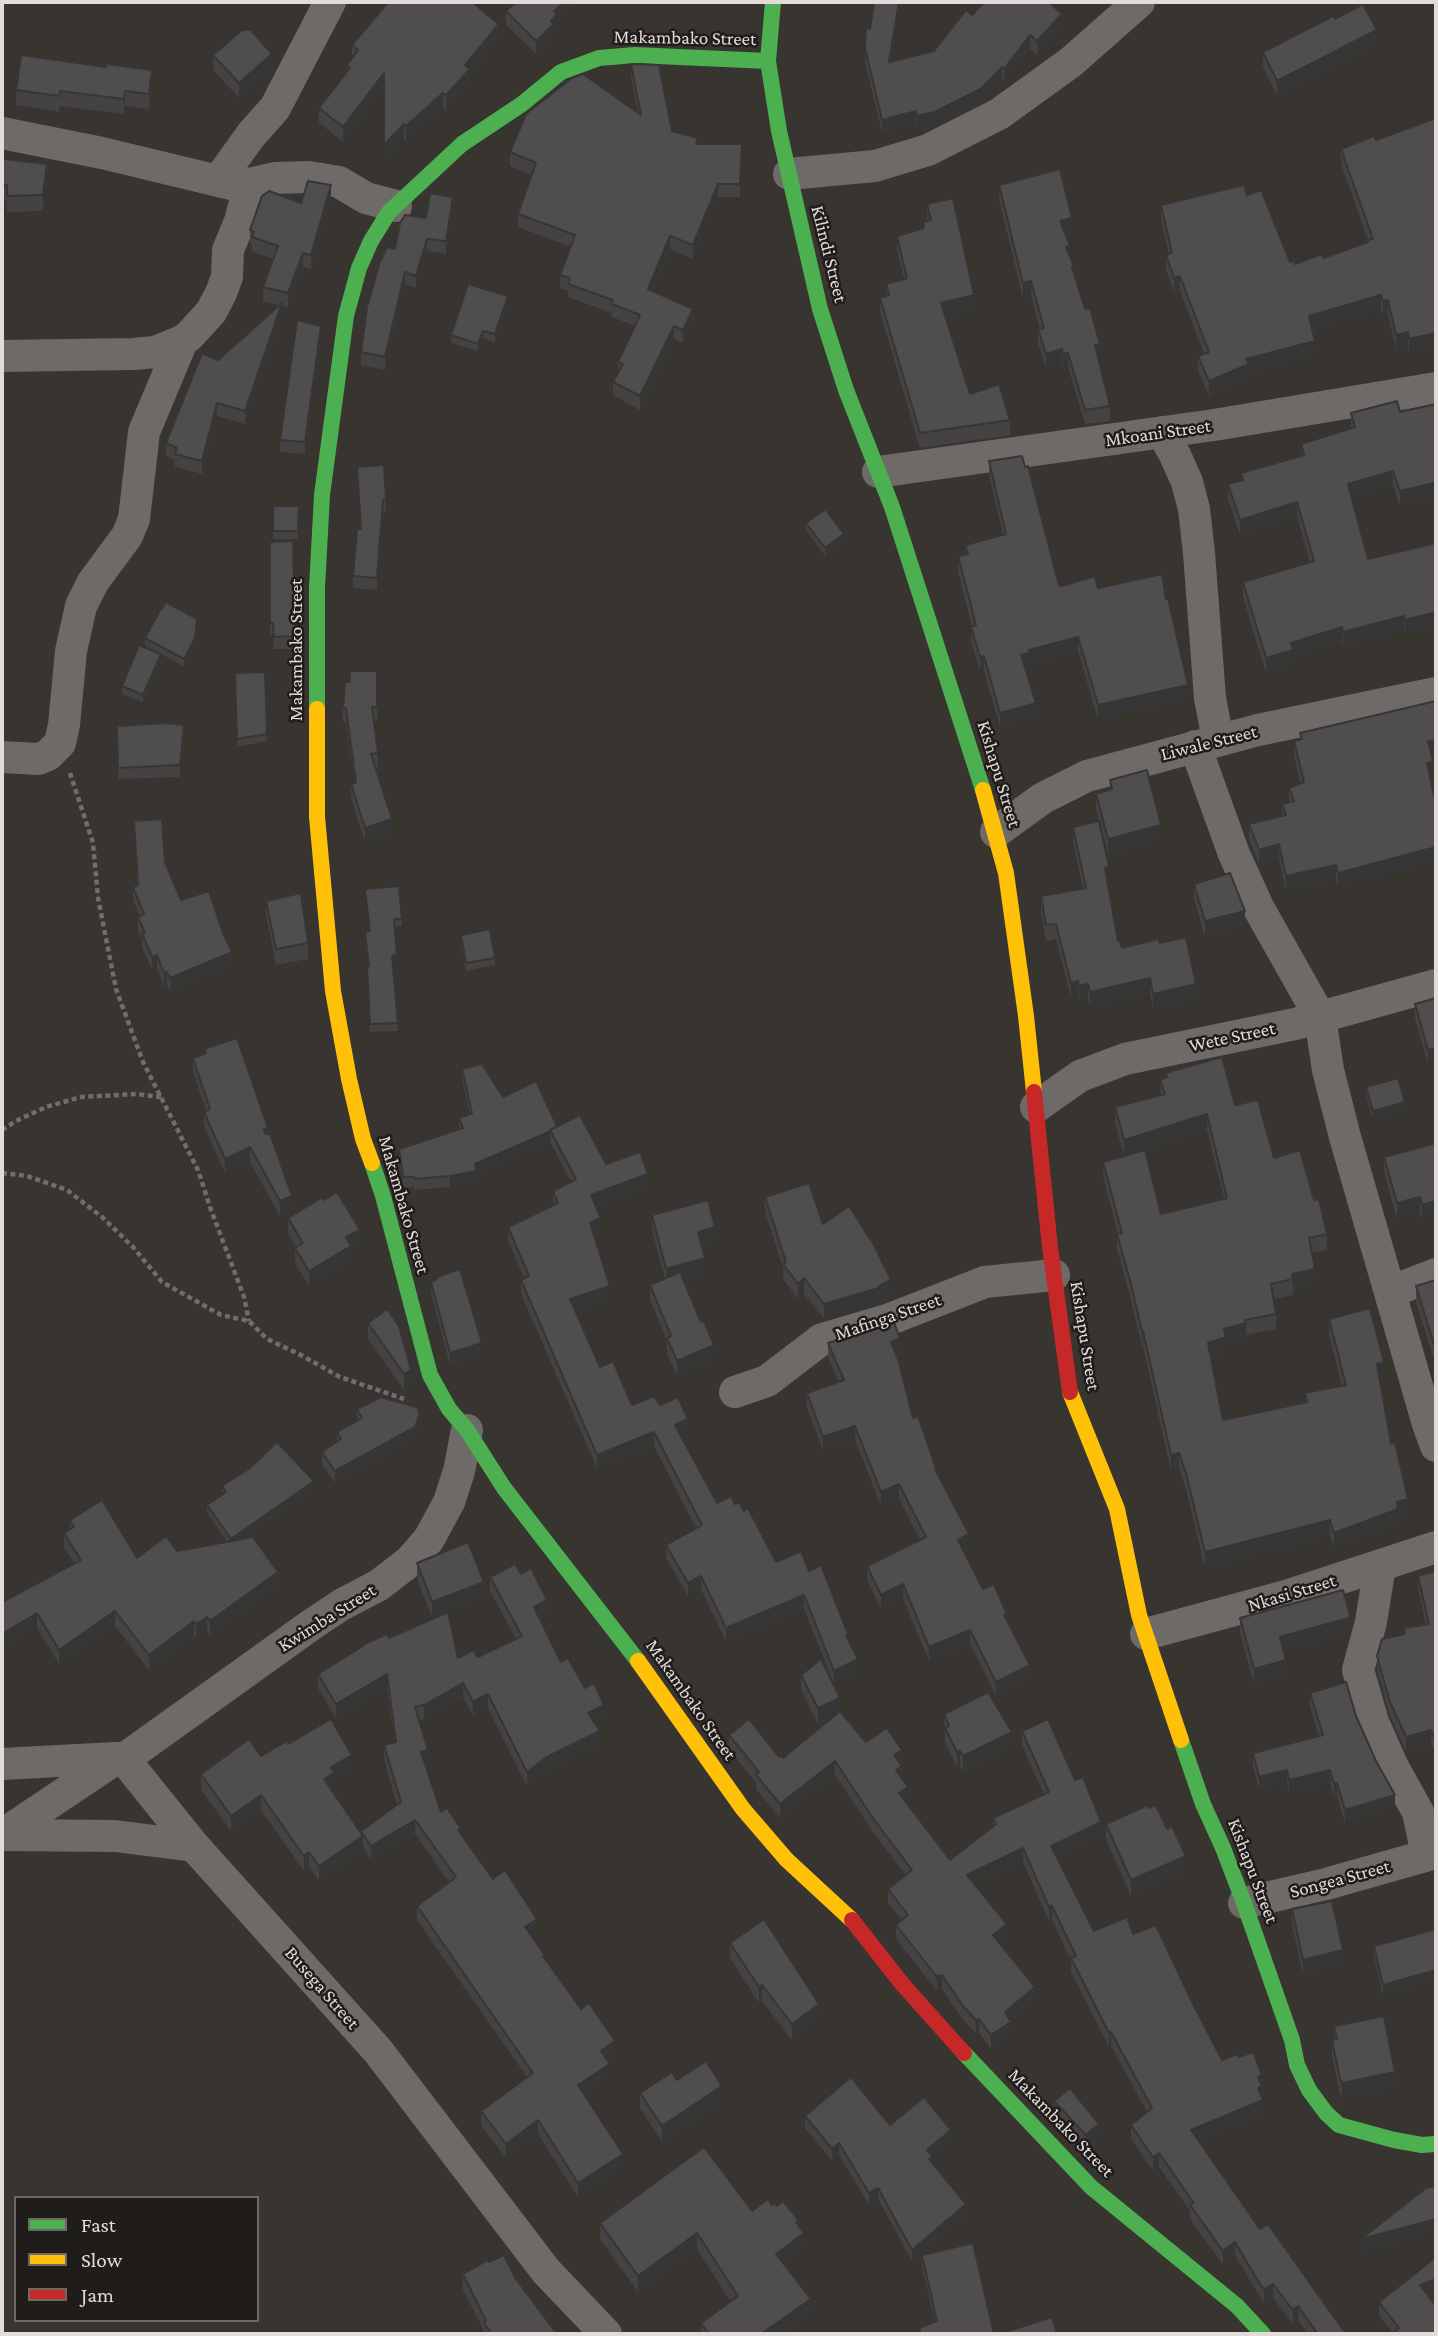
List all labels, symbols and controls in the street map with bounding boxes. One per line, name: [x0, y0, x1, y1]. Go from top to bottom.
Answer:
street label: Makambako Street: [614, 25, 756, 51]
street label: Kilindi Street: [806, 203, 852, 305]
street label: Mkoani Street: [1104, 414, 1212, 452]
street label: Makambako Street: [285, 579, 307, 721]
street label: Kishapu Street: [972, 718, 1026, 830]
street label: Liwale Street: [1158, 720, 1260, 766]
street label: Wete Street: [1187, 1017, 1277, 1057]
street label: Makambako Street: [373, 1133, 435, 1277]
street label: Kishapu Street: [1065, 1280, 1105, 1392]
street label: Mafinga Street: [832, 1288, 944, 1346]
street label: Nkasi Street: [1245, 1569, 1339, 1617]
street label: Kwimba Street: [274, 1579, 380, 1657]
street label: Makambako Street: [641, 1635, 741, 1765]
street label: Kishapu Street: [1223, 1815, 1283, 1927]
street label: Songea Street: [1287, 1855, 1393, 1903]
street label: Busega Street: [280, 1942, 364, 2034]
street label: Makambako Street: [1003, 2064, 1119, 2182]
legend: [14, 2196, 259, 2322]
text: Fast: [81, 2213, 116, 2237]
text: Slow: [81, 2248, 122, 2272]
text: Jam: [81, 2283, 114, 2307]

